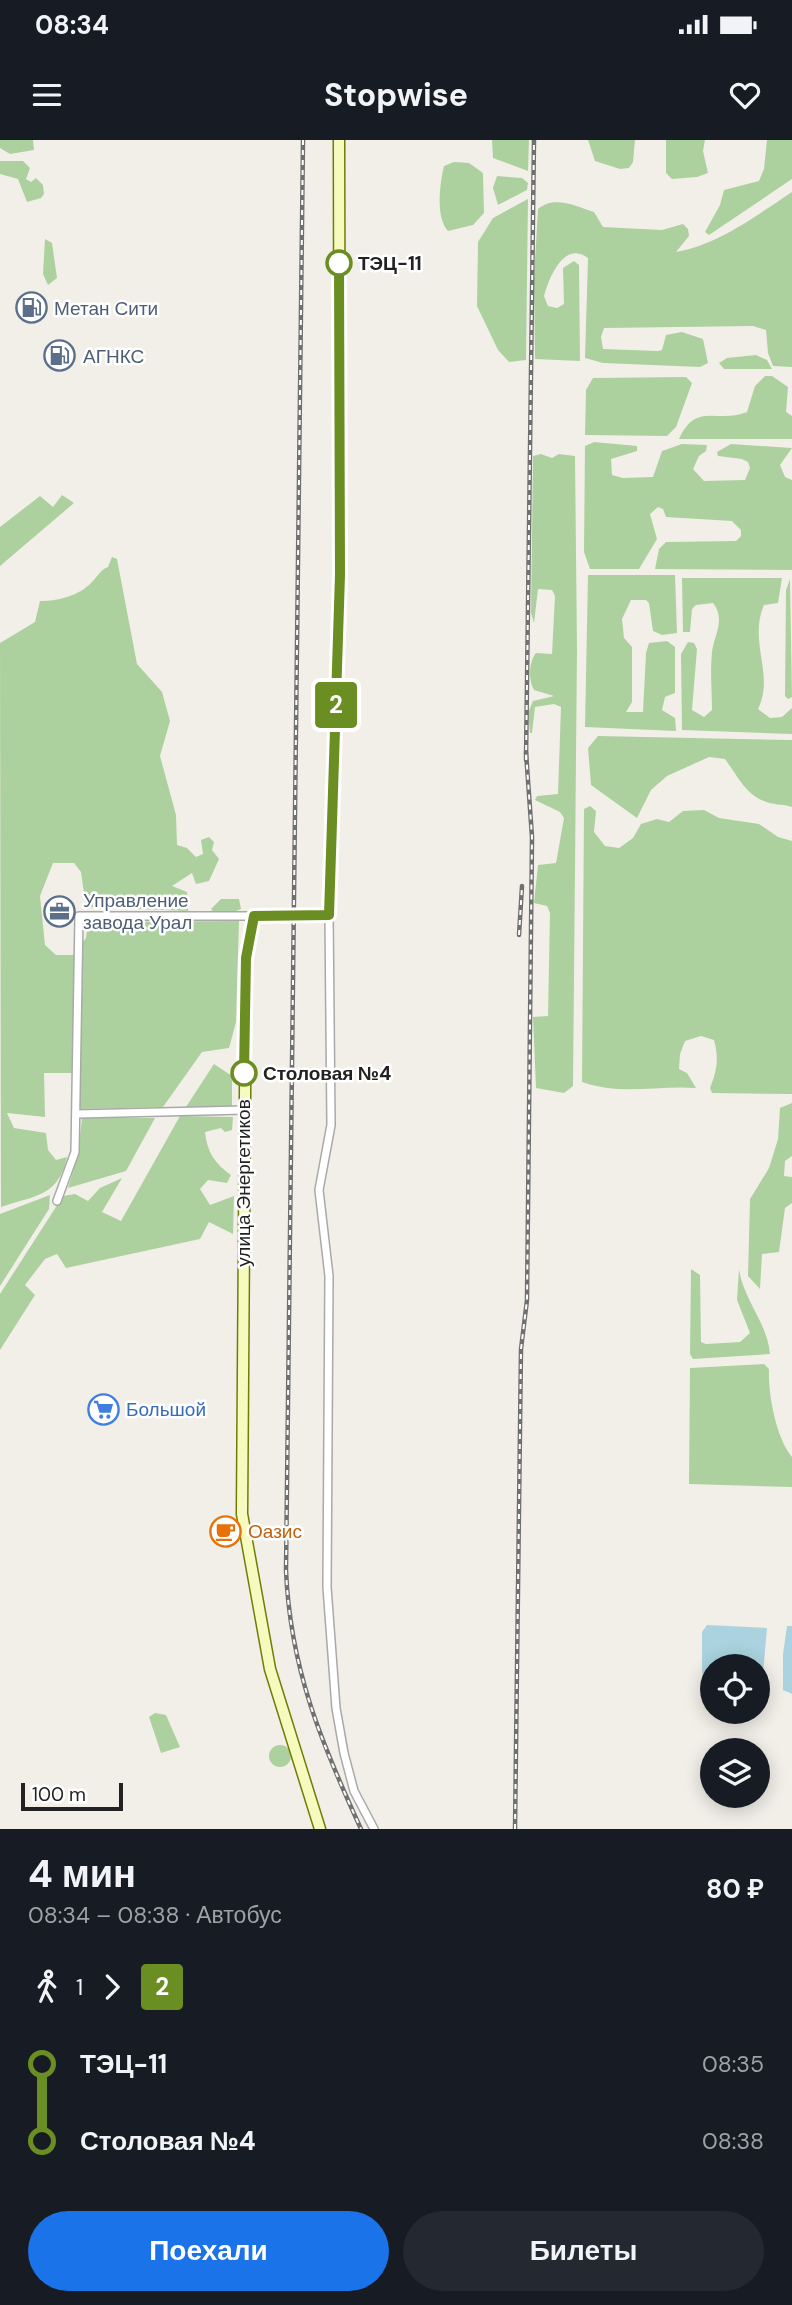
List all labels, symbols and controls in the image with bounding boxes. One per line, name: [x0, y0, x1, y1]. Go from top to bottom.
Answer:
text: 08:34: [35, 8, 109, 42]
text: Stopwise: [324, 74, 468, 116]
icon: menu: [28, 76, 66, 114]
icon: heart: [726, 76, 764, 114]
marker: ТЭЦ-11: [326, 250, 352, 276]
place label: ТЭЦ-11: [358, 251, 422, 276]
fuel station icon: Метан Сити: [14, 291, 48, 325]
place label: Метан Сити: [54, 296, 158, 321]
fuel station icon: АГНКС: [43, 339, 77, 373]
place label: АГНКС: [83, 344, 144, 369]
line badge: 2: [313, 682, 359, 728]
text: 2: [329, 689, 343, 720]
place label: Управление завода Урал: [83, 888, 192, 935]
office icon: Управление завода Урал: [43, 894, 77, 928]
marker: Столовая №4: [231, 1060, 257, 1086]
place label: Столовая №4: [263, 1061, 391, 1086]
street label: улица Энергетиков: [231, 1099, 256, 1267]
supermarket icon: Большой: [86, 1392, 120, 1426]
place label: Большой: [126, 1397, 206, 1422]
cafe icon: Оазис: [208, 1514, 242, 1548]
place label: Оазис: [248, 1519, 302, 1544]
map controls: [700, 1654, 770, 1808]
button: locate: [700, 1654, 770, 1724]
button: layers: [700, 1738, 770, 1808]
scale bar: [21, 1780, 122, 1812]
text: 100 m: [32, 1782, 86, 1807]
text: 4 мин: [28, 1849, 136, 1899]
text: 80 ₽: [706, 1872, 764, 1906]
text: 08:34 – 08:38 · Автобус: [28, 1900, 282, 1930]
icon: walk: [28, 1968, 66, 2006]
icon: forward: [93, 1968, 131, 2006]
text: 2: [155, 1971, 169, 2002]
text: 1: [76, 1972, 83, 2002]
text: ТЭЦ-11: [80, 2047, 167, 2081]
text: 08:35: [702, 2049, 764, 2079]
text: Столовая №4: [80, 2124, 256, 2158]
text: 08:38: [702, 2126, 764, 2156]
button: Поехали: [28, 2211, 389, 2291]
button: Билеты: [403, 2211, 764, 2291]

